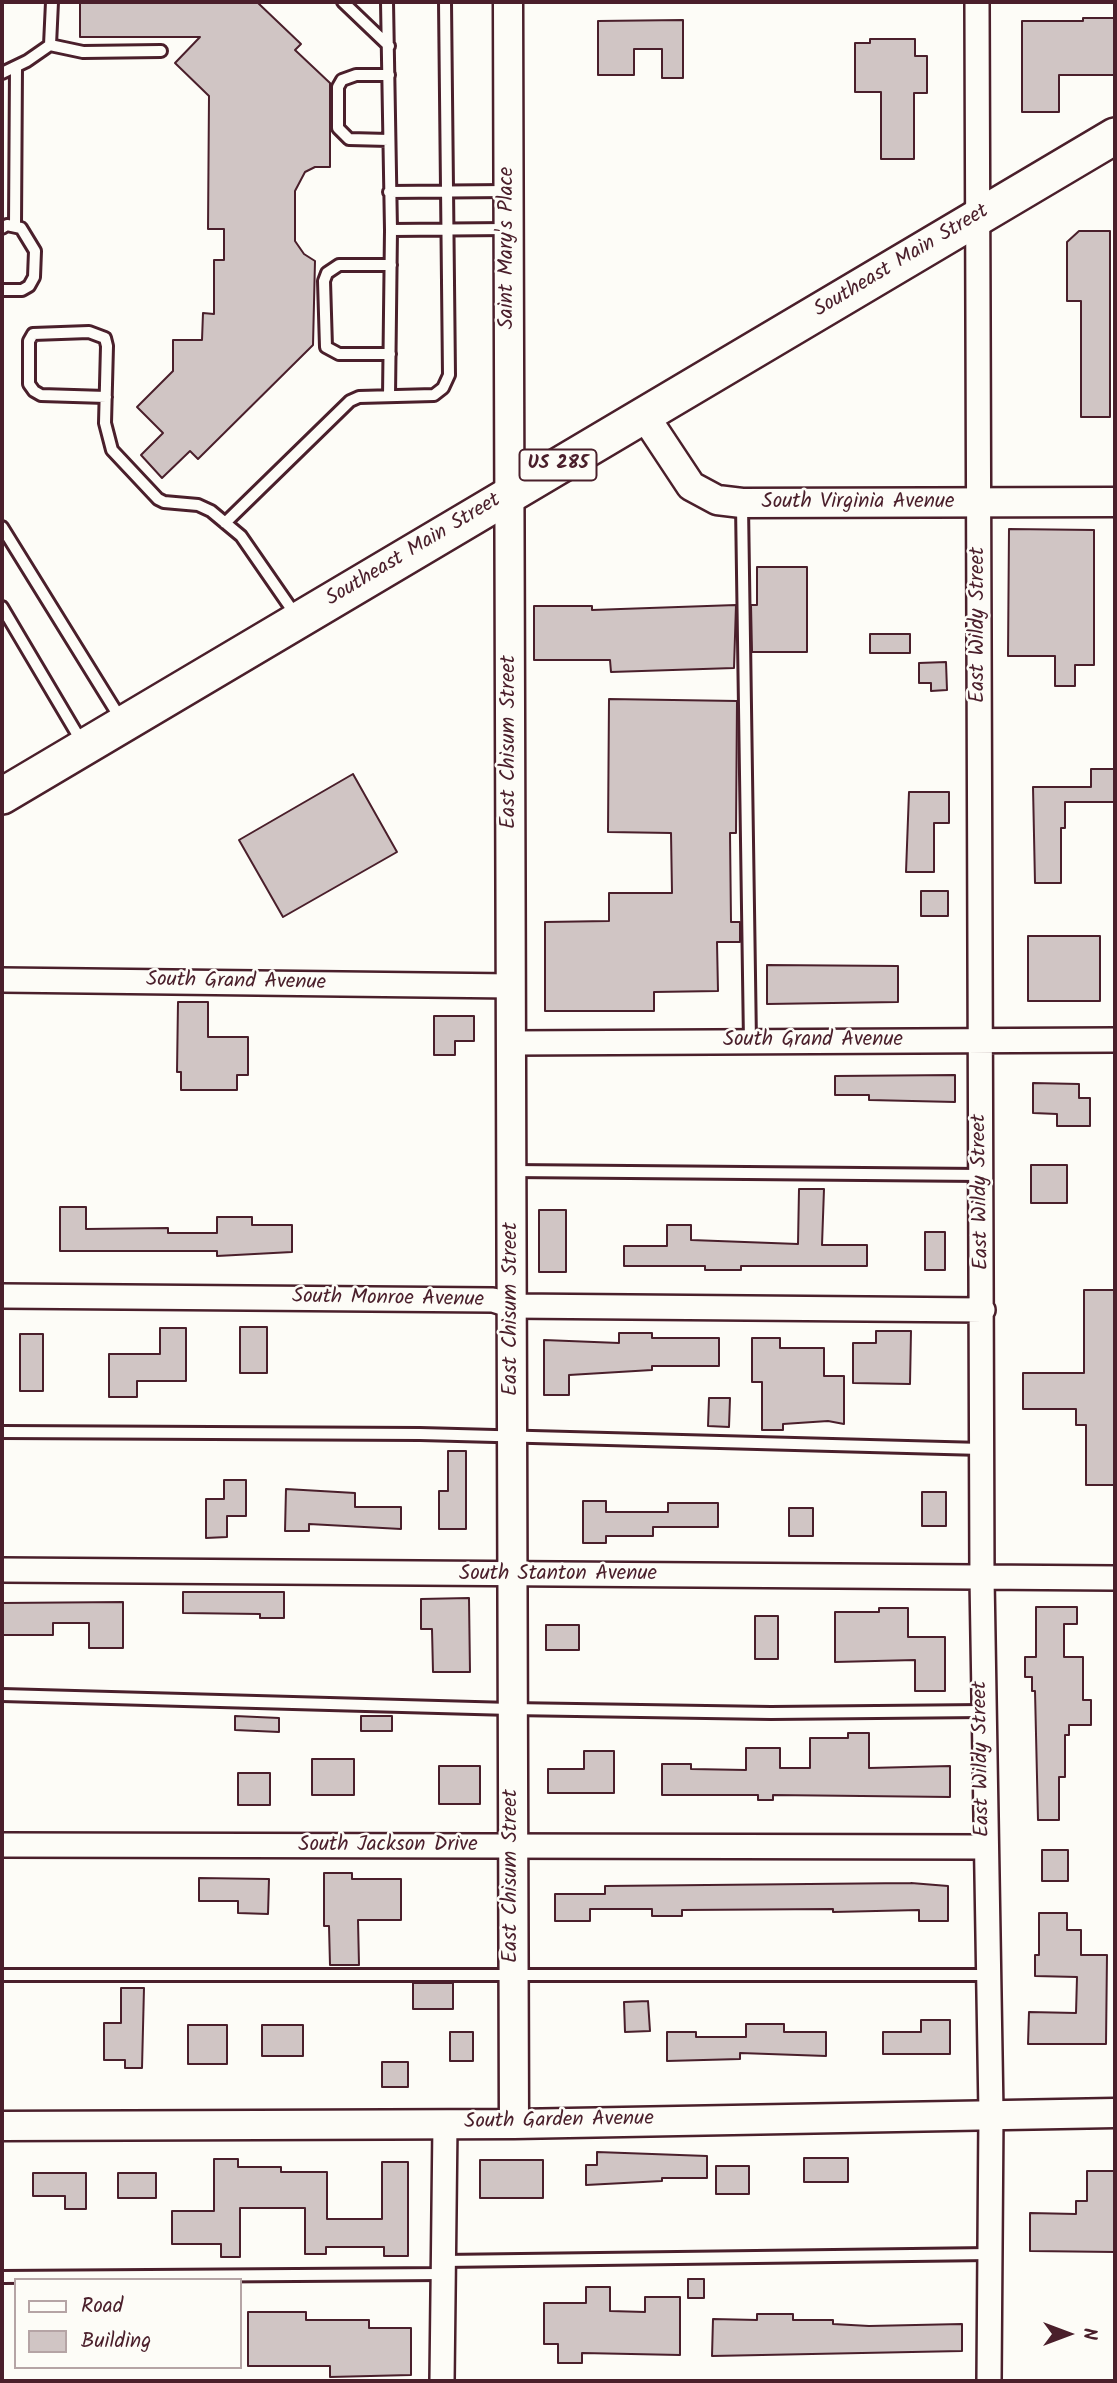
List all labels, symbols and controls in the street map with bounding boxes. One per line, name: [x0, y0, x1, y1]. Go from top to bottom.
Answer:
street label: Saint Mary's Place: [495, 167, 521, 329]
street label: Southeast Main Street: [810, 200, 994, 324]
road number: US 285: [520, 450, 596, 480]
street label: Southeast Main Street: [322, 489, 506, 613]
street label: South Virginia Avenue: [762, 490, 954, 516]
street label: East Wildy Street: [966, 547, 992, 703]
street label: East Chisum Street: [497, 655, 523, 829]
street label: South Grand Avenue: [146, 969, 326, 997]
street label: South Grand Avenue: [723, 1028, 903, 1054]
street label: East Wildy Street: [968, 1114, 996, 1270]
street label: East Chisum Street: [499, 1222, 525, 1396]
street label: South Monroe Avenue: [292, 1286, 484, 1314]
street label: South Stanton Avenue: [459, 1562, 657, 1588]
street label: East Wildy Street: [969, 1681, 997, 1837]
street label: East Chisum Street: [499, 1789, 525, 1963]
street label: South Jackson Drive: [298, 1833, 478, 1859]
street label: South Garden Avenue: [464, 2108, 654, 2136]
legend: [14, 2278, 242, 2369]
text: Road: [81, 2290, 123, 2323]
north arrow: [1033, 2299, 1103, 2369]
text: Building: [81, 2325, 151, 2358]
text: N: [1074, 2328, 1104, 2340]

